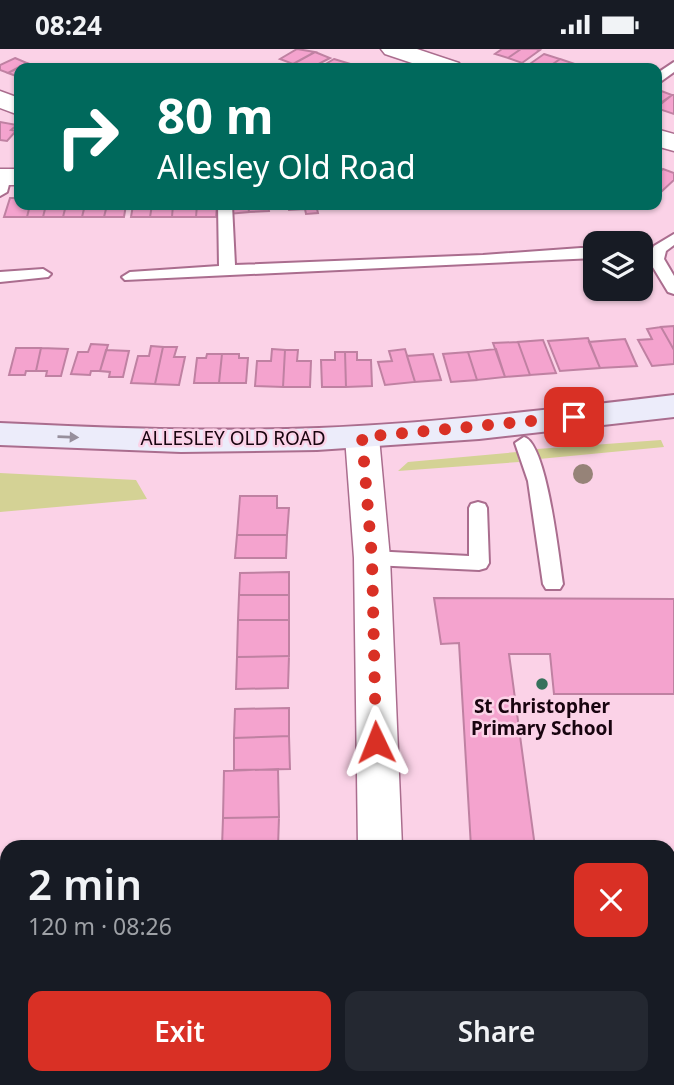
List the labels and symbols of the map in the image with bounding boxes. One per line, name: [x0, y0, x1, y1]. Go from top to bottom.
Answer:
pin: [544, 387, 604, 447]
street label: ALLESLEY OLD ROAD: [140, 425, 326, 451]
one-way arrow: [57, 432, 79, 443]
marker: St Christopher Primary School: [534, 676, 550, 692]
place label: St Christopher Primary School: [471, 693, 613, 741]
position arrow: [339, 705, 413, 779]

